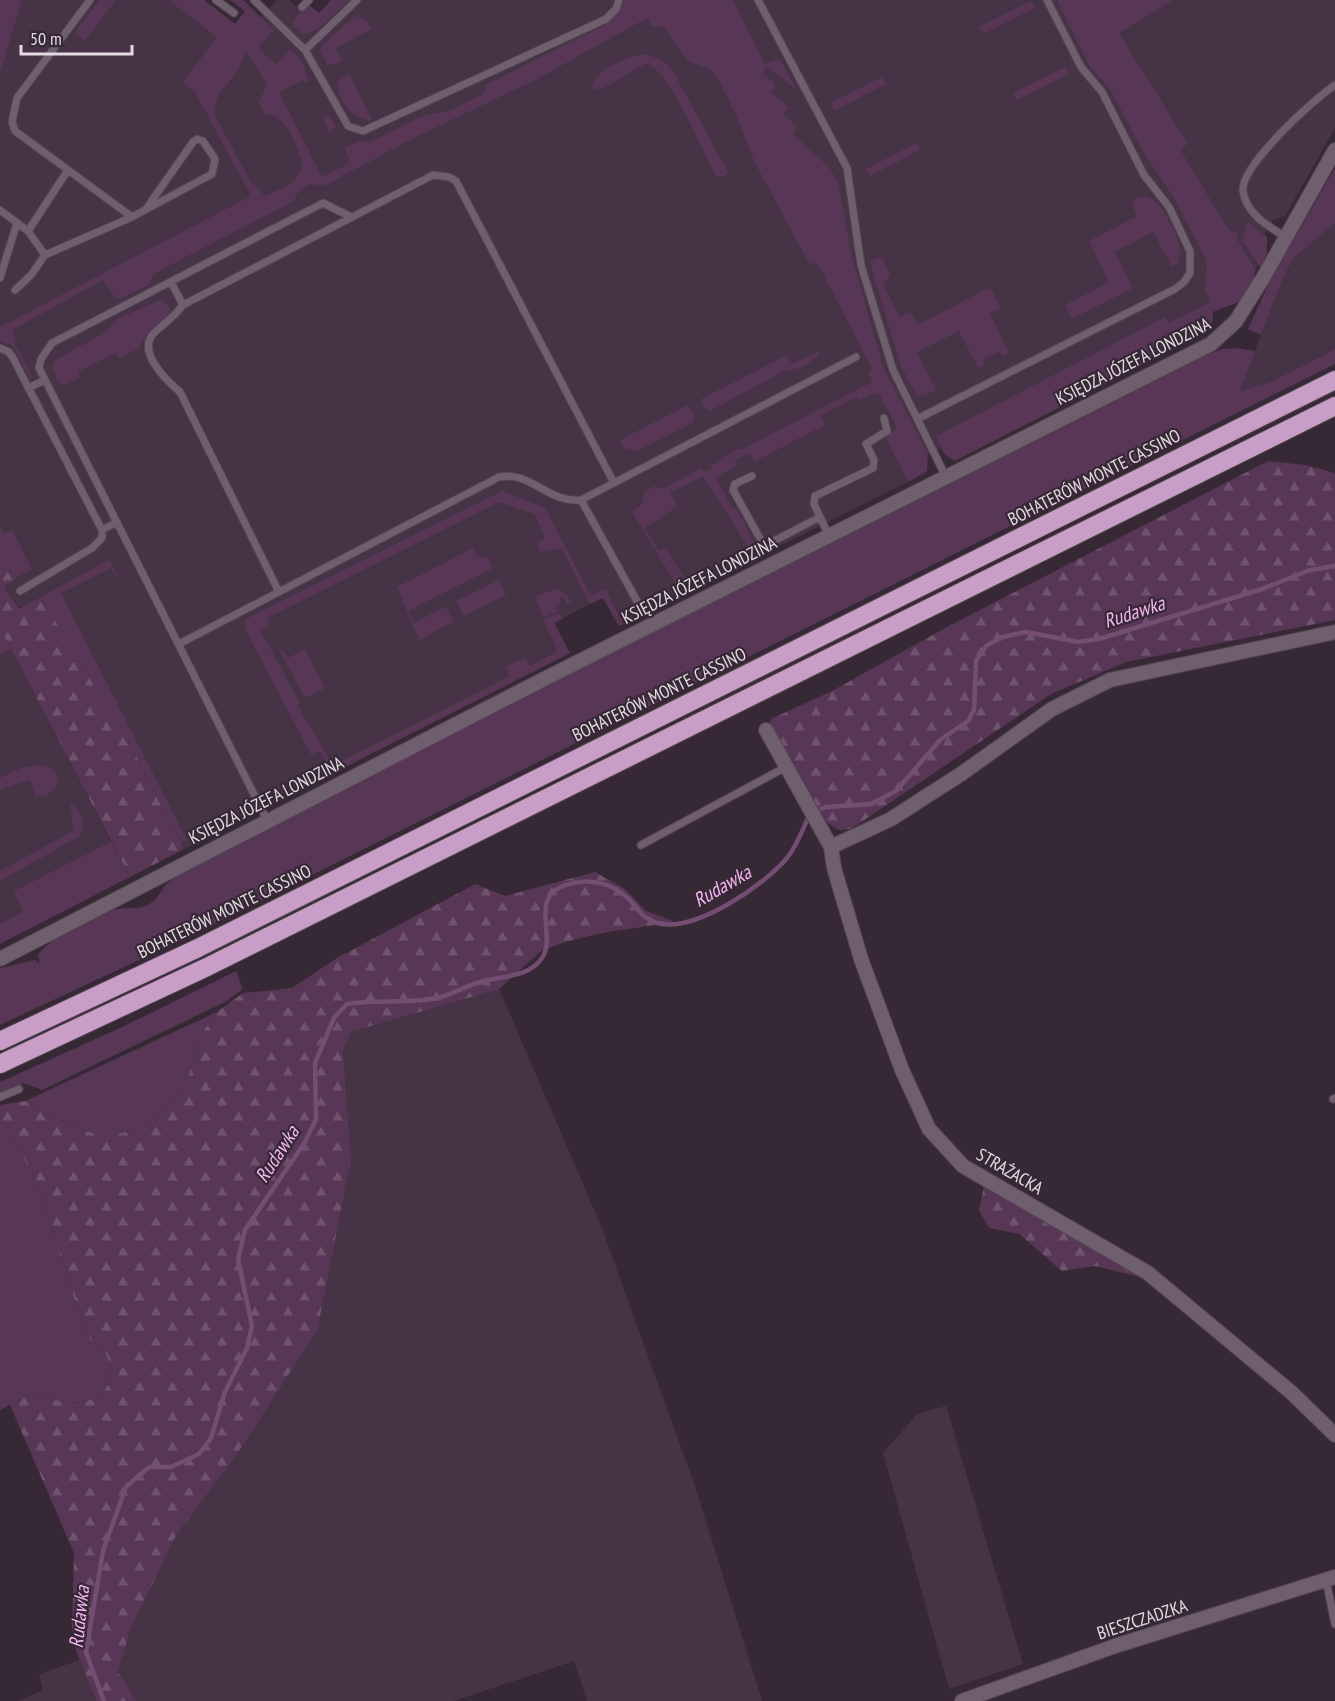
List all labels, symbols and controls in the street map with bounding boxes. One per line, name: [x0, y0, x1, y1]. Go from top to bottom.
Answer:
scale bar: [21, 18, 132, 56]
text: 50 m: [30, 27, 62, 50]
street label: KSIĘDZA JÓZEFA LONDZINA: [1052, 312, 1215, 410]
street label: BOHATERÓW MONTE CASSINO: [1004, 423, 1184, 531]
street label: KSIĘDZA JÓZEFA LONDZINA: [618, 531, 781, 629]
water label: Rudawka: [1100, 590, 1169, 634]
street label: BOHATERÓW MONTE CASSINO: [568, 642, 750, 746]
street label: KSIĘDZA JÓZEFA LONDZINA: [185, 751, 348, 849]
street label: BOHATERÓW MONTE CASSINO: [133, 859, 315, 963]
water label: Rudawka: [688, 859, 756, 913]
water label: Rudawka: [249, 1120, 305, 1187]
street label: STRAŻACKA: [973, 1143, 1048, 1200]
water label: Rudawka: [63, 1584, 95, 1649]
street label: BIESZCZADZKA: [1094, 1593, 1191, 1644]

